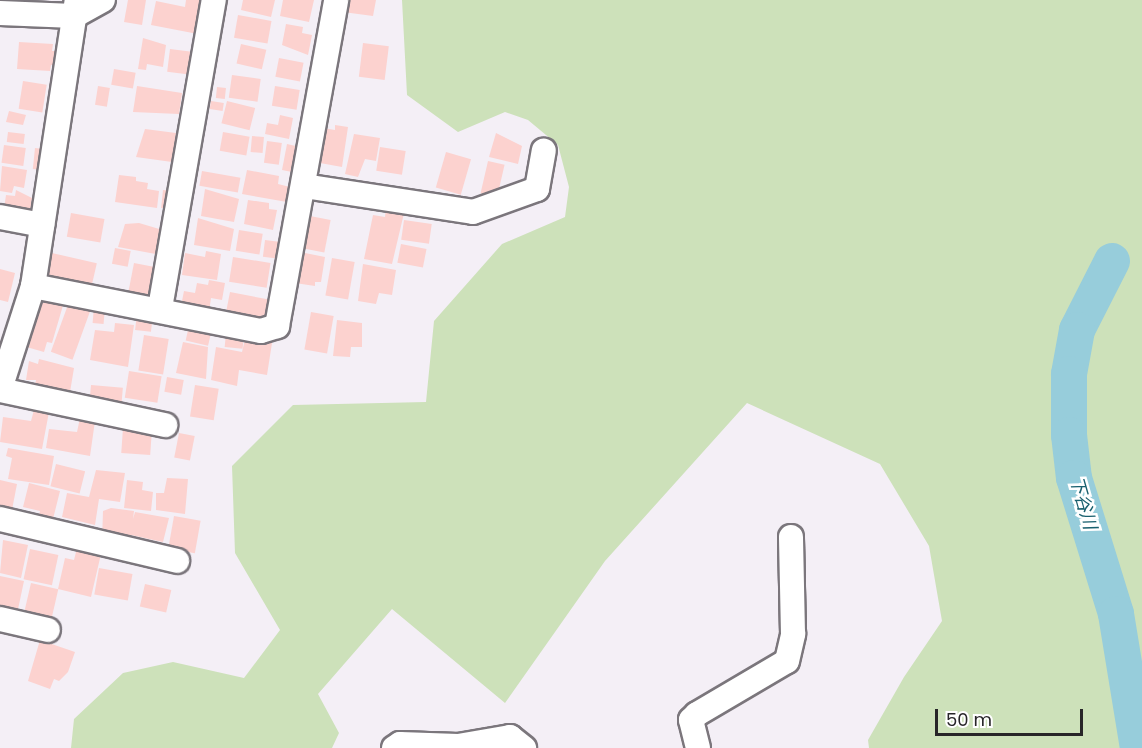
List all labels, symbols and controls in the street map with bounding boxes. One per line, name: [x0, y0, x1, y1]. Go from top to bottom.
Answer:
water label: 下谷川: [1065, 474, 1101, 532]
scale bar: [938, 697, 1086, 735]
text: 50 m: [946, 707, 992, 732]

